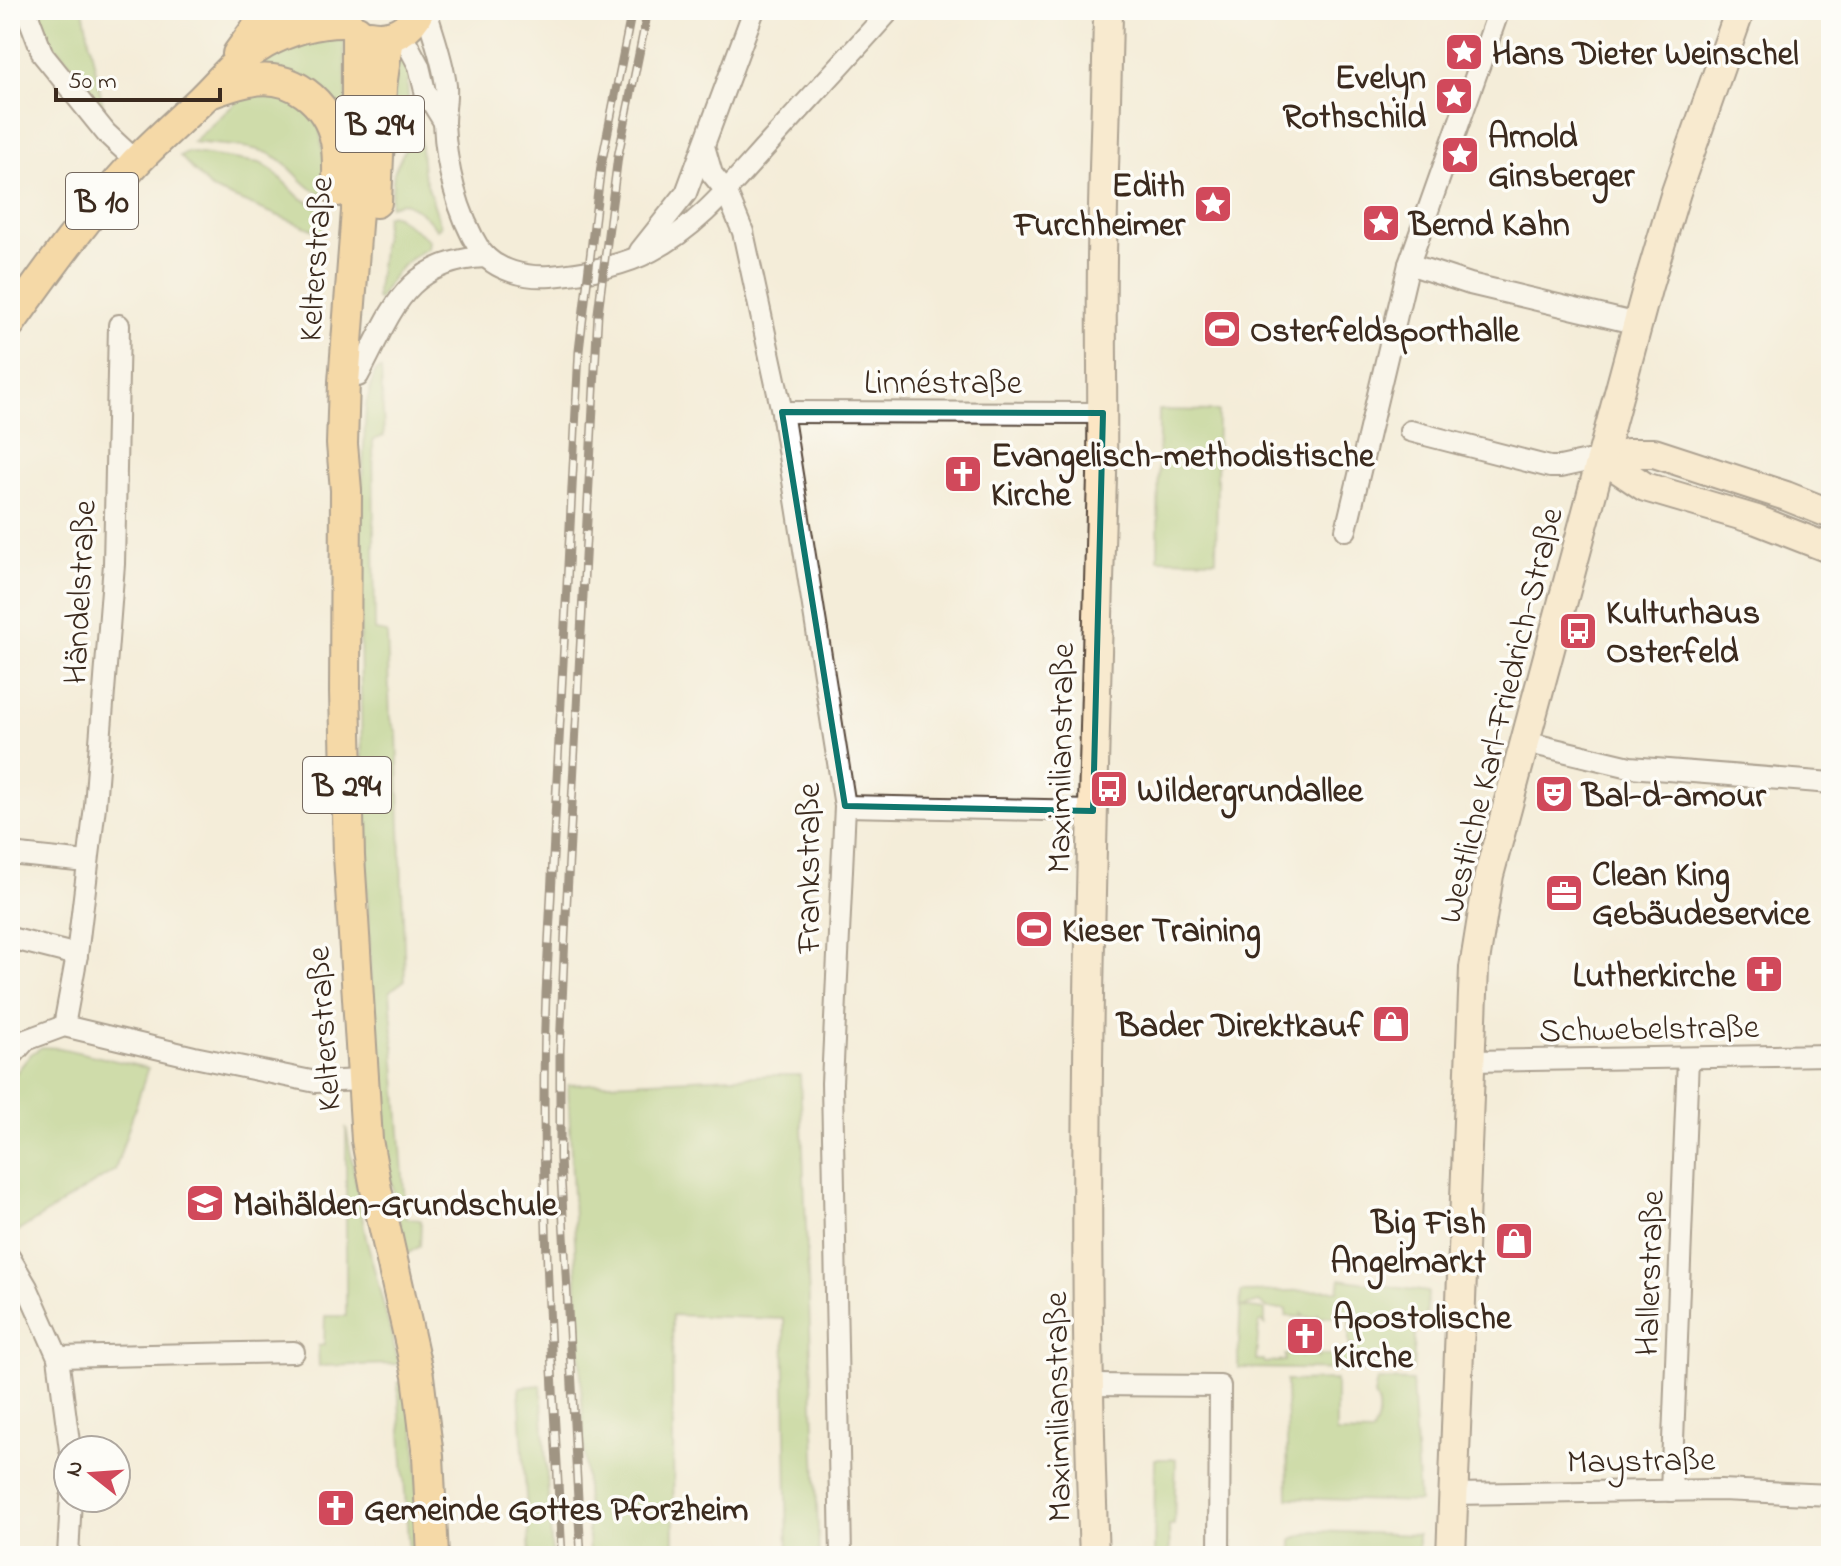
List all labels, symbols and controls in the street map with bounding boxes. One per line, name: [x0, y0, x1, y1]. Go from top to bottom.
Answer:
place icon: Hans Dieter Weinschel: [1443, 31, 1485, 73]
place label: Hans Dieter Weinschel: [1492, 31, 1799, 81]
scale bar: [56, 52, 220, 102]
place label: Evelyn Rothschild: [1282, 55, 1426, 144]
text: 50 m: [68, 65, 117, 100]
place icon: Evelyn Rothschild: [1433, 75, 1475, 117]
road number: B 294: [336, 96, 424, 152]
place label: Arnold Ginsberger: [1488, 114, 1636, 204]
place icon: Arnold Ginsberger: [1439, 134, 1481, 176]
place label: Edith Furchheimer: [1013, 163, 1186, 252]
road number: B 10: [66, 173, 138, 229]
street label: Kelterstraße: [287, 174, 349, 343]
place icon: Edith Furchheimer: [1192, 183, 1234, 225]
place icon: Bernd Kahn: [1360, 202, 1402, 244]
place label: Bernd Kahn: [1407, 202, 1570, 252]
sports icon: Osterfeldsporthalle: [1201, 308, 1243, 350]
place label: Osterfeldsporthalle: [1250, 308, 1520, 358]
street label: Linnéstraße: [864, 360, 1023, 410]
place label: Evangelisch-methodistische Kirche: [991, 433, 1375, 522]
church icon: Evangelisch-methodistische Kirche: [942, 453, 984, 495]
street label: Händelstraße: [52, 498, 112, 686]
street label: Westliche Karl-Friedrich-Straße: [1427, 502, 1579, 929]
place label: Kulturhaus Osterfeld: [1606, 590, 1760, 679]
bus stop icon: Kulturhaus Osterfeld: [1557, 610, 1599, 652]
street label: Maximilianstraße: [1036, 642, 1090, 874]
road number: B 294: [303, 757, 391, 813]
bus stop icon: Wildergrundallee: [1088, 768, 1130, 810]
place label: Wildergrundallee: [1137, 768, 1364, 819]
theatre icon: Bal-d-amour: [1533, 773, 1575, 815]
place label: Bal-d-amour: [1580, 773, 1767, 823]
street label: Frankstraße: [786, 782, 836, 954]
place label: Clean King Gebäudeservice: [1592, 852, 1811, 941]
office icon: Clean King Gebäudeservice: [1543, 872, 1585, 914]
sports icon: Kieser Training: [1013, 908, 1055, 950]
place label: Kieser Training: [1062, 908, 1261, 959]
street label: Kelterstraße: [295, 944, 357, 1113]
place label: Lutherkirche: [1573, 953, 1737, 1003]
church icon: Lutherkirche: [1743, 953, 1785, 995]
place label: Bader Direktkauf: [1115, 1003, 1364, 1053]
shop icon: Bader Direktkauf: [1370, 1003, 1412, 1045]
street label: Schwebelstraße: [1539, 1004, 1760, 1058]
school or university icon: Maihälden-Grundschule: [184, 1182, 226, 1224]
place label: Maihälden-Grundschule: [233, 1182, 558, 1232]
street label: Hallerstraße: [1624, 1189, 1680, 1357]
place label: Big Fish Angelmarkt: [1330, 1200, 1487, 1290]
shop icon: Big Fish Angelmarkt: [1493, 1220, 1535, 1262]
street label: Maximilianstraße: [1033, 1291, 1087, 1523]
place label: Apostolische Kirche: [1333, 1295, 1512, 1384]
church icon: Apostolische Kirche: [1284, 1315, 1326, 1357]
north arrow: [52, 1434, 132, 1514]
street label: Maystraße: [1566, 1437, 1717, 1489]
text: N: [58, 1457, 93, 1481]
church icon: Gemeinde Gottes Pforzheim: [315, 1487, 357, 1529]
place label: Gemeinde Gottes Pforzheim: [364, 1487, 749, 1537]

